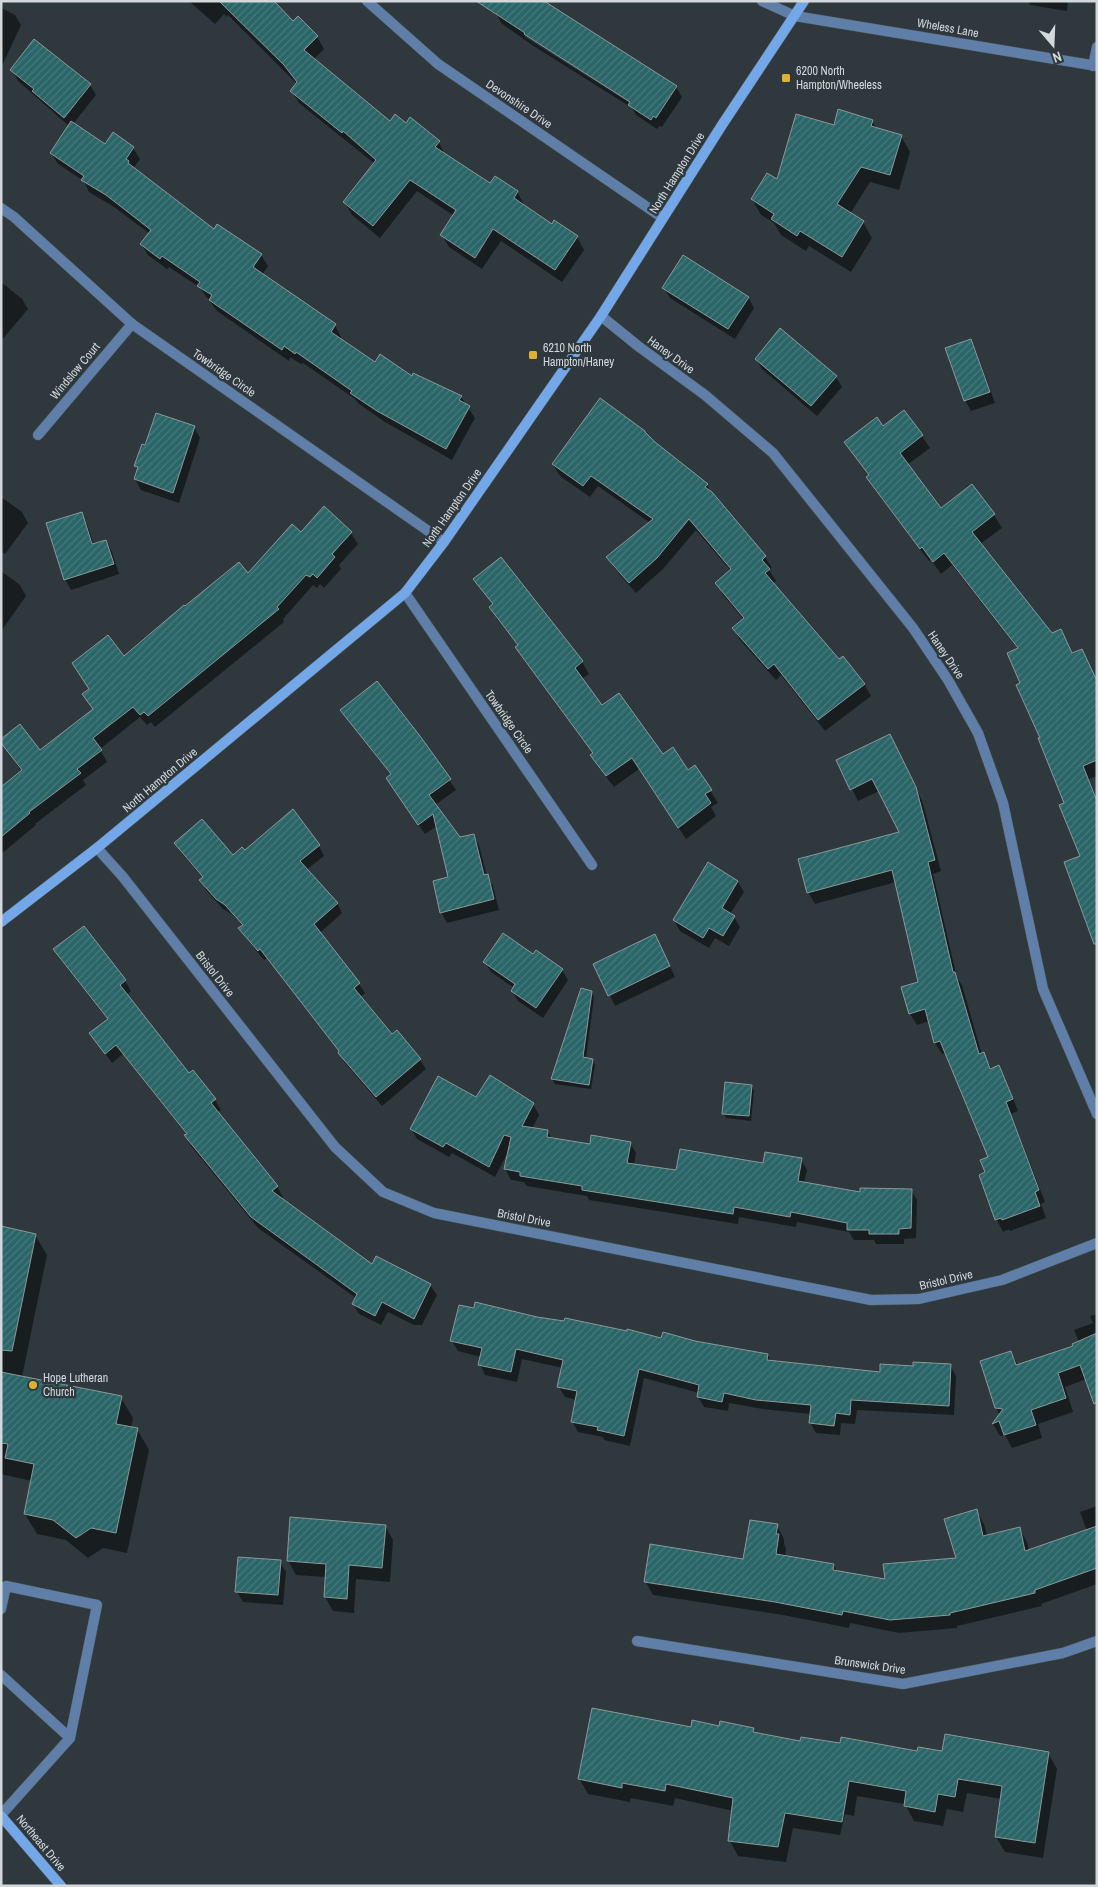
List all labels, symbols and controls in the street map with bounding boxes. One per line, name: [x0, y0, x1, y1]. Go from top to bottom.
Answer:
street label: Wheless Lane: [916, 15, 980, 41]
north arrow: [1028, 20, 1078, 70]
text: N: [1050, 47, 1064, 67]
place label: 6200 North Hampton/Wheeless: [796, 63, 882, 93]
marker: 6200 North Hampton/Wheeless: [780, 72, 792, 84]
street label: Devonshire Drive: [483, 76, 555, 132]
street label: North Hampton Drive: [646, 129, 708, 217]
street label: Haney Drive: [644, 332, 698, 378]
street label: Windslow Court: [47, 339, 104, 403]
place label: 6210 North Hampton/Haney: [543, 340, 614, 370]
street label: Towbridge Circle: [189, 345, 259, 401]
marker: 6210 North Hampton/Haney: [527, 349, 539, 361]
street label: North Hampton Drive: [419, 465, 485, 551]
street label: Haney Drive: [924, 628, 968, 682]
street label: Towbridge Circle: [481, 687, 537, 757]
street label: North Hampton Drive: [119, 744, 201, 816]
street label: Bristol Drive: [192, 948, 238, 1000]
street label: Bristol Drive: [496, 1205, 552, 1231]
street label: Bristol Drive: [918, 1266, 974, 1294]
place label: Hope Lutheran Church: [43, 1370, 108, 1400]
marker: Hope Lutheran Church: [27, 1379, 39, 1391]
street label: Brunswick Drive: [833, 1652, 907, 1678]
street label: Northeast Drive: [13, 1811, 69, 1875]

